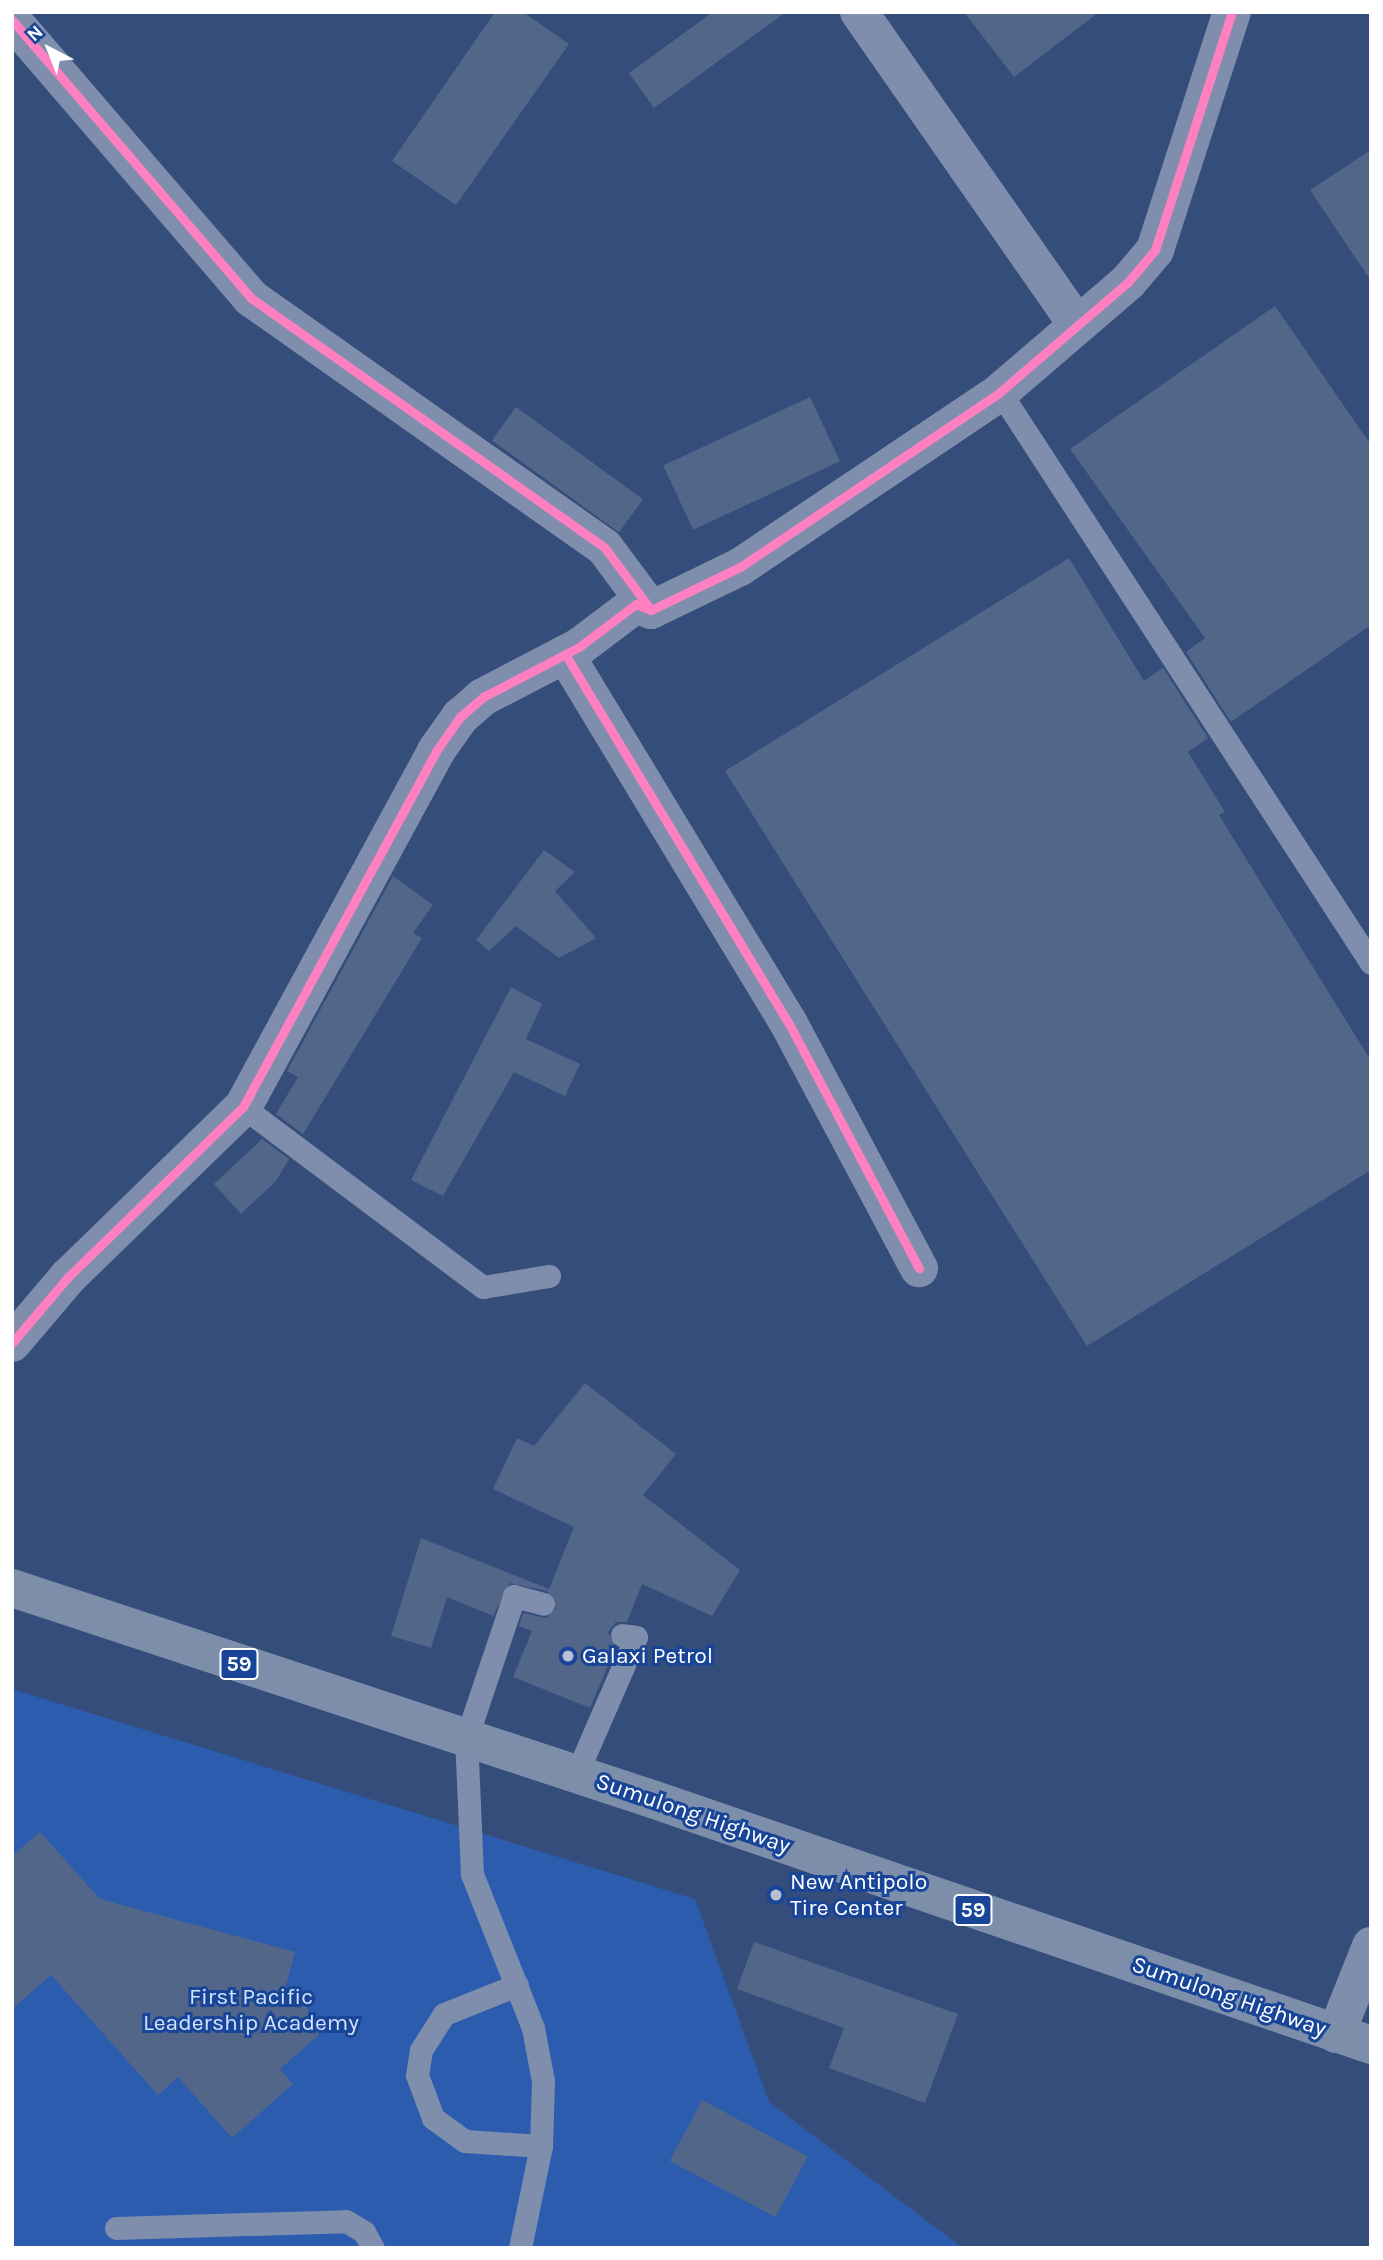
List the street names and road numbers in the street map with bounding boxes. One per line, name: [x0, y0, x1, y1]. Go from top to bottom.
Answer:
road number: 59: [218, 1646, 260, 1682]
street label: Sumulong Highway: [592, 1768, 794, 1860]
road number: 59: [952, 1892, 994, 1927]
street label: Sumulong Highway: [1128, 1951, 1330, 2043]

